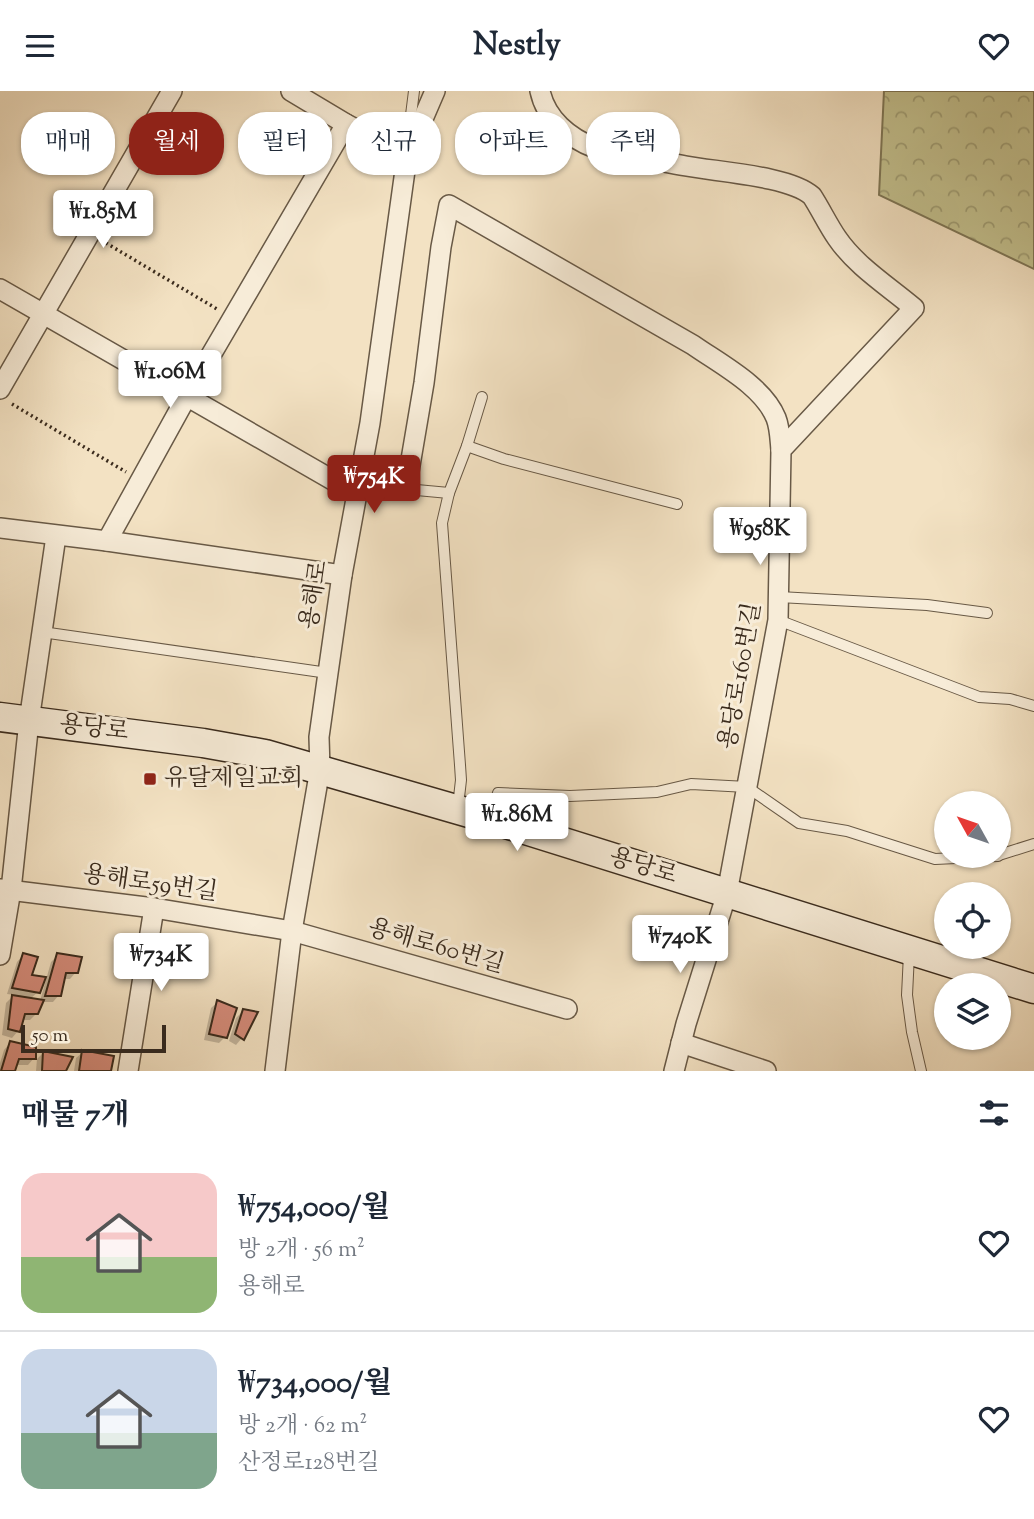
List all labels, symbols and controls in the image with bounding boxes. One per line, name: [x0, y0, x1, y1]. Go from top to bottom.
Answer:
text: Nestly: [473, 23, 561, 69]
icon: menu: [21, 27, 59, 65]
icon: heart: [975, 27, 1013, 65]
chip: 매매: [21, 112, 115, 175]
chip: 월세: [129, 112, 224, 175]
chip: 필터: [238, 112, 332, 175]
chip: 신규: [346, 112, 441, 175]
chip: 아파트: [455, 112, 572, 175]
chip: 주택: [586, 112, 680, 175]
pin: ₩1.85M: [46, 191, 160, 250]
text: ₩1.85M: [69, 196, 137, 229]
pin: ₩1.06M: [113, 351, 227, 410]
text: ₩1.06M: [134, 356, 206, 389]
pin: ₩754K: [325, 455, 423, 515]
text: ₩754K: [343, 461, 405, 494]
pin: ₩958K: [711, 507, 809, 567]
text: ₩958K: [730, 513, 790, 546]
street label: 용해로: [293, 558, 337, 632]
street label: 용당로160번길: [711, 600, 771, 752]
street label: 용당로: [57, 708, 131, 750]
place label: 유달제일교회: [164, 762, 303, 796]
marker: 유달제일교회: [142, 771, 158, 787]
north arrow: [934, 791, 1012, 868]
map controls: [934, 791, 1011, 1050]
pin: ₩1.86M: [460, 793, 574, 853]
text: ₩1.86M: [481, 799, 553, 832]
street label: 용당로: [605, 841, 681, 893]
street label: 용해로59번길: [80, 858, 220, 910]
button: locate: [934, 882, 1011, 959]
street label: 용해로60번길: [364, 911, 508, 983]
pin: ₩740K: [631, 915, 729, 975]
text: ₩740K: [648, 921, 712, 954]
pin: ₩734K: [112, 933, 210, 993]
text: ₩734K: [130, 939, 192, 972]
button: layers: [934, 973, 1011, 1050]
scale bar: [21, 1022, 166, 1054]
text: 50 m: [32, 1023, 68, 1050]
icon: filters: [975, 1094, 1013, 1132]
text: 매물 7개: [21, 1095, 129, 1138]
text: ₩754,000/월: [238, 1187, 390, 1230]
icon: home: [77, 1201, 161, 1285]
icon: heart: [975, 1224, 1013, 1262]
text: 방 2개 · 56 m²: [238, 1234, 365, 1267]
text: 용해로: [238, 1271, 305, 1304]
text: ₩734,000/월: [238, 1363, 392, 1406]
icon: home: [77, 1377, 161, 1461]
icon: heart: [975, 1400, 1013, 1438]
text: 방 2개 · 62 m²: [238, 1410, 367, 1443]
text: 산정로128번길: [238, 1447, 379, 1480]

